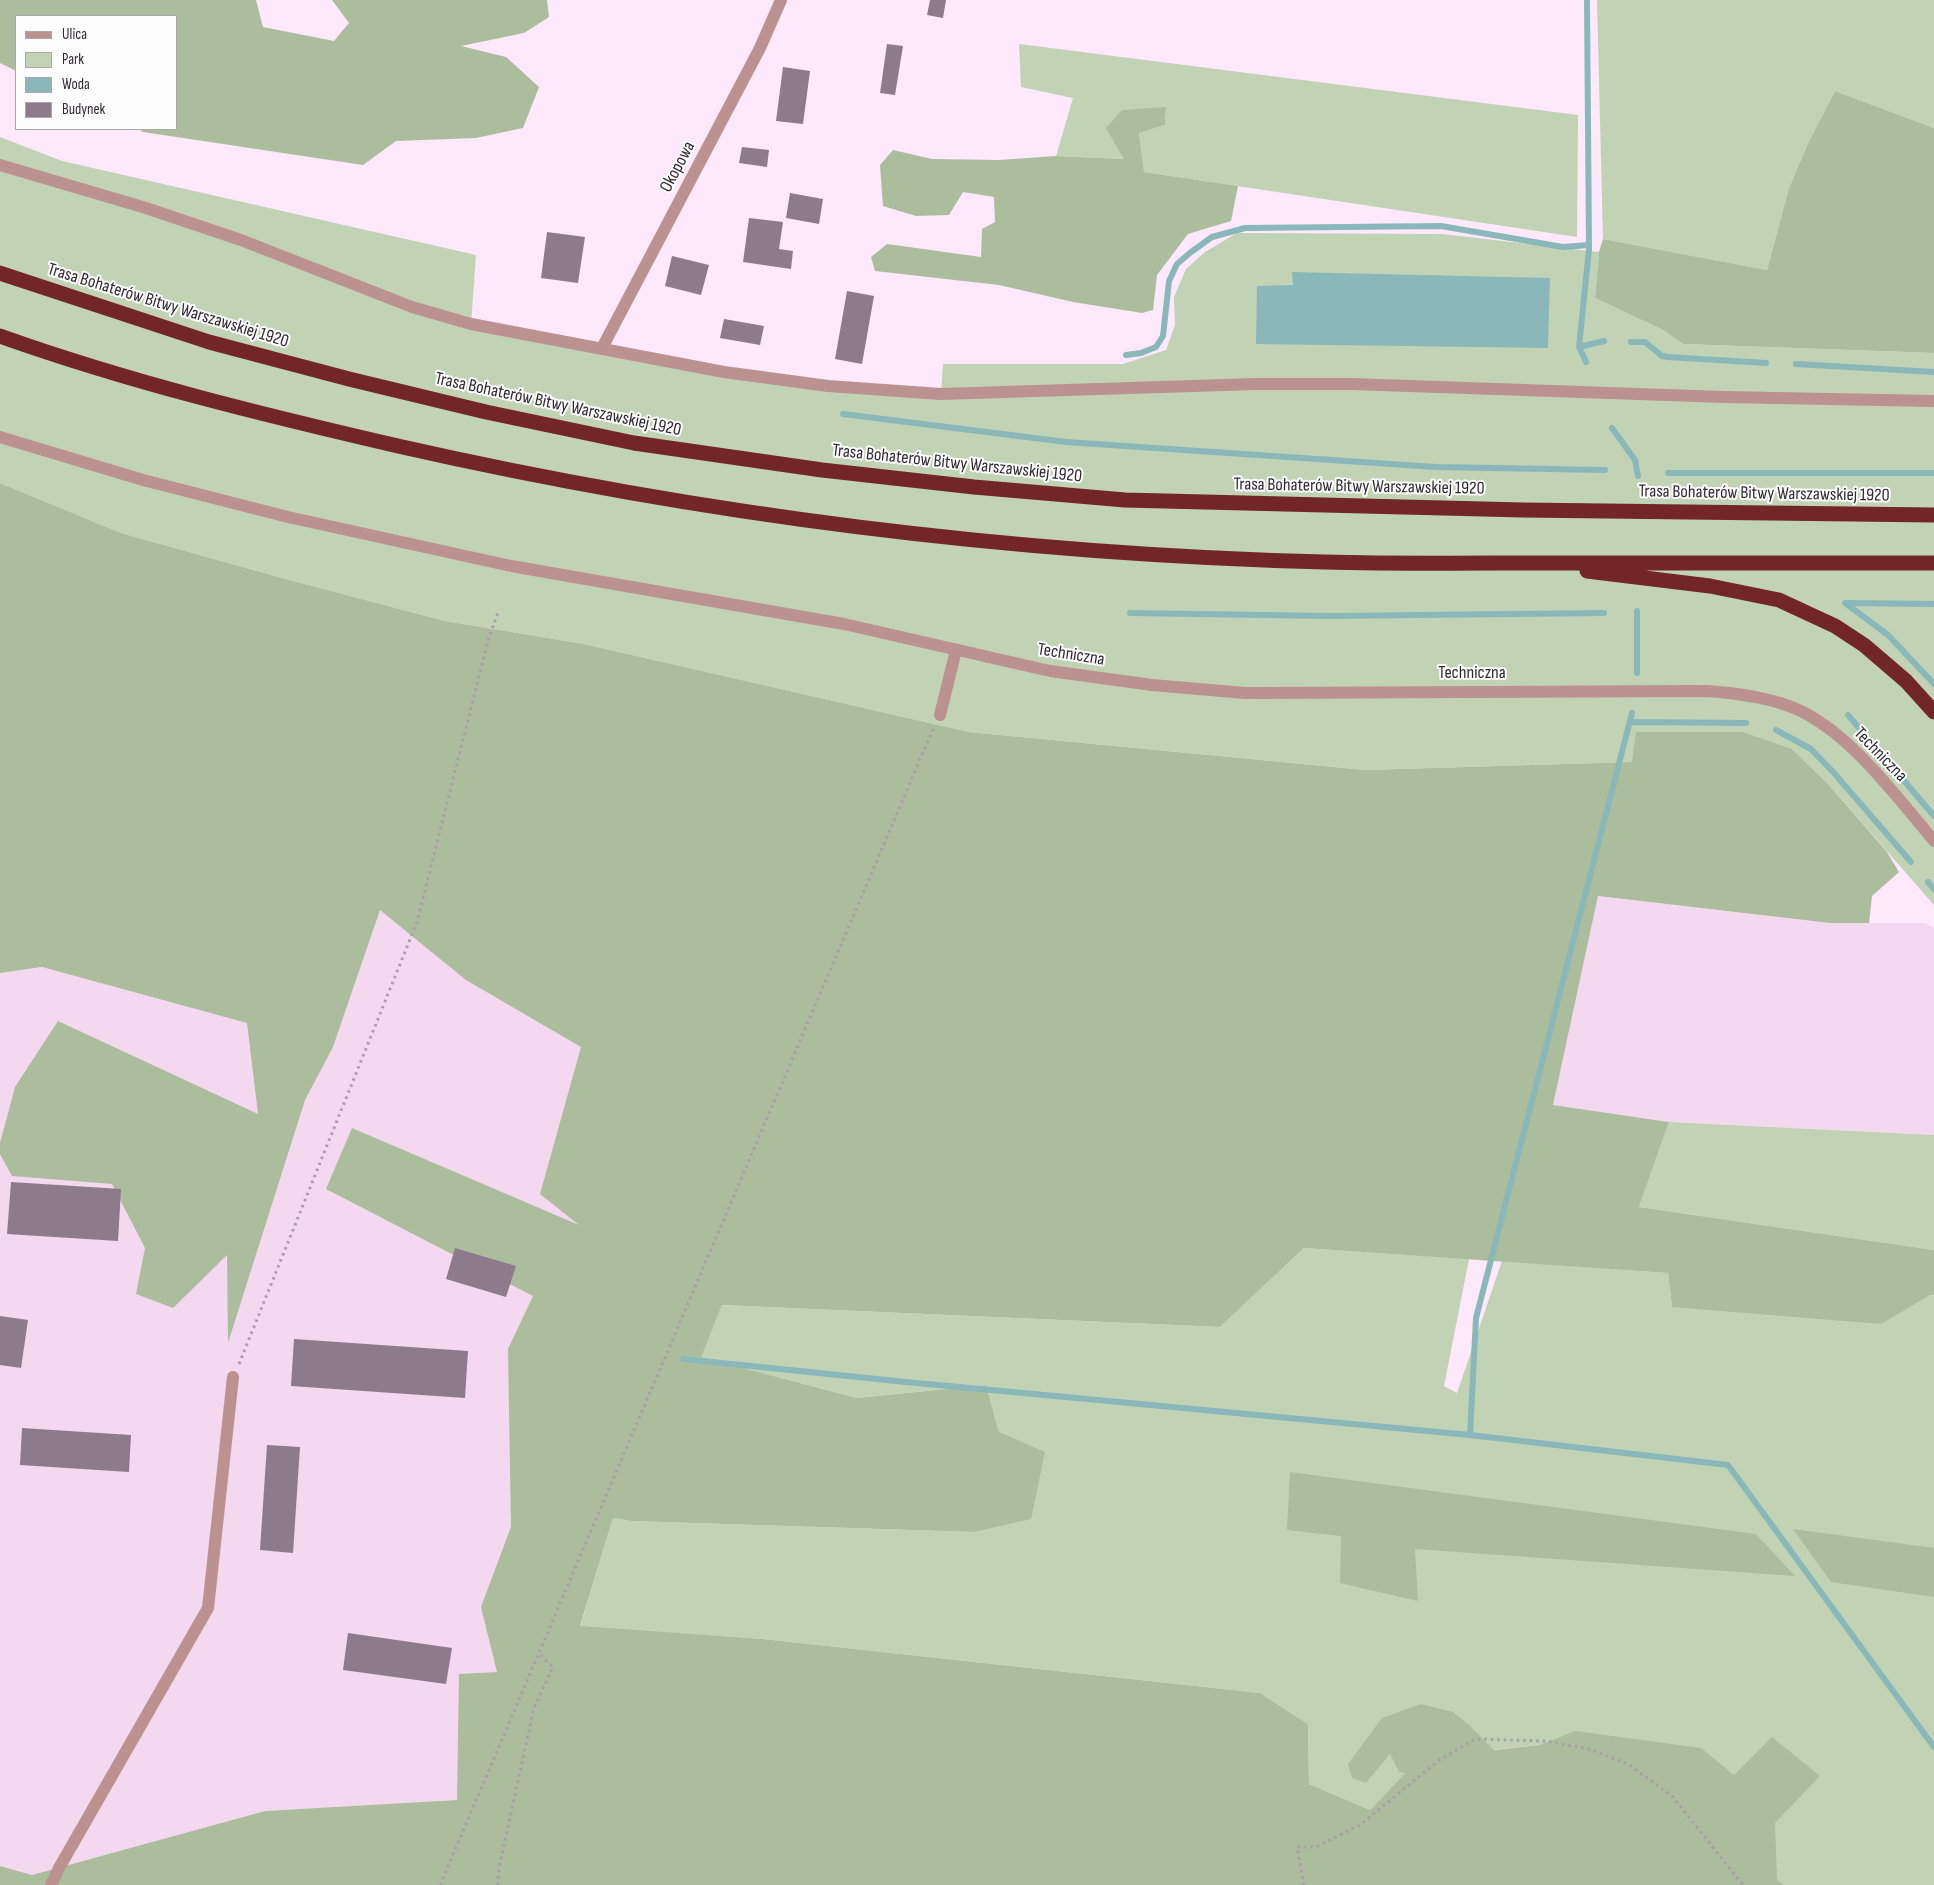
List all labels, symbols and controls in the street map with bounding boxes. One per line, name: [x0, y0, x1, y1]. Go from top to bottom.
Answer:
legend: [15, 15, 178, 130]
text: Ulica: [62, 25, 87, 44]
text: Park: [62, 50, 84, 69]
text: Woda: [62, 75, 90, 94]
text: Budynek: [62, 100, 105, 119]
street label: Okopowa: [656, 138, 700, 196]
street label: Trasa Bohaterów Bitwy Warszawskiej 1920: [45, 259, 291, 353]
street label: Trasa Bohaterów Bitwy Warszawskiej 1920: [433, 368, 683, 442]
street label: Trasa Bohaterów Bitwy Warszawskiej 1920: [831, 440, 1083, 488]
street label: Trasa Bohaterów Bitwy Warszawskiej 1920: [1233, 474, 1485, 500]
street label: Trasa Bohaterów Bitwy Warszawskiej 1920: [1638, 481, 1890, 507]
street label: Techniczna: [1036, 639, 1106, 671]
street label: Techniczna: [1438, 662, 1506, 684]
street label: Techniczna: [1849, 723, 1911, 787]

